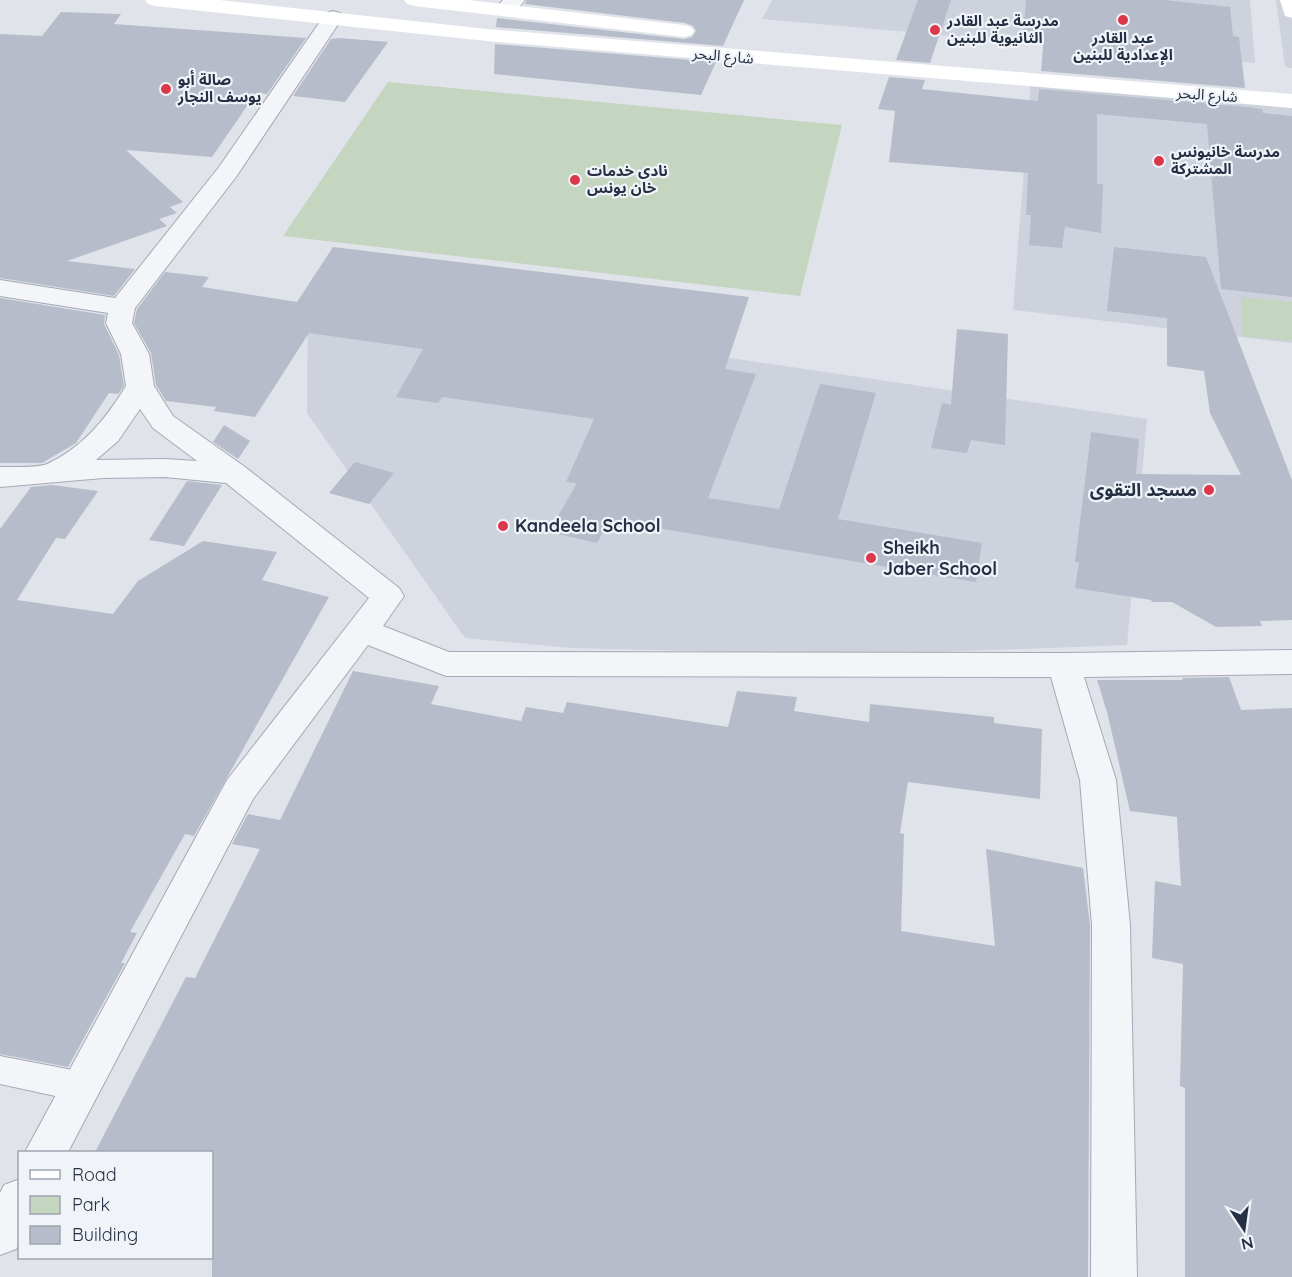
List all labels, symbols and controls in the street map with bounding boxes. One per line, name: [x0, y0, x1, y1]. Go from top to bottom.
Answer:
place label: مدرسة عبد القادر الثانيوية للبنين: [946, 11, 1059, 47]
marker: عبد القادر الإعدادية للبنين: [1116, 13, 1130, 27]
marker: مدرسة عبد القادر الثانيوية للبنين: [928, 23, 942, 37]
place label: عبد القادر الإعدادية للبنين: [1073, 28, 1173, 65]
street label: شارع البحر: [690, 43, 755, 71]
place label: صالة أبو يوسف النجار: [177, 70, 261, 106]
marker: صالة أبو يوسف النجار: [159, 82, 173, 96]
street label: شارع البحر: [1175, 83, 1239, 109]
place label: مدرسة خانيونس المشتركة: [1171, 142, 1280, 178]
marker: مدرسة خانيونس المشتركة: [1152, 154, 1166, 168]
place label: نادى خدمات خان يونس: [587, 161, 668, 197]
marker: نادى خدمات خان يونس: [568, 173, 582, 187]
place label: مسجد التقوى: [1090, 478, 1197, 501]
marker: مسجد التقوى: [1202, 483, 1216, 497]
place label: Kandeela School: [515, 514, 661, 537]
marker: Kandeela School: [496, 519, 510, 533]
place label: Sheikh Jaber School: [883, 536, 997, 580]
marker: Sheikh Jaber School: [864, 551, 878, 565]
legend: [18, 1151, 213, 1259]
text: Road: [72, 1163, 117, 1186]
text: Park: [72, 1193, 110, 1216]
north arrow: [1214, 1199, 1274, 1259]
text: Building: [72, 1223, 138, 1246]
text: N: [1239, 1233, 1255, 1255]

